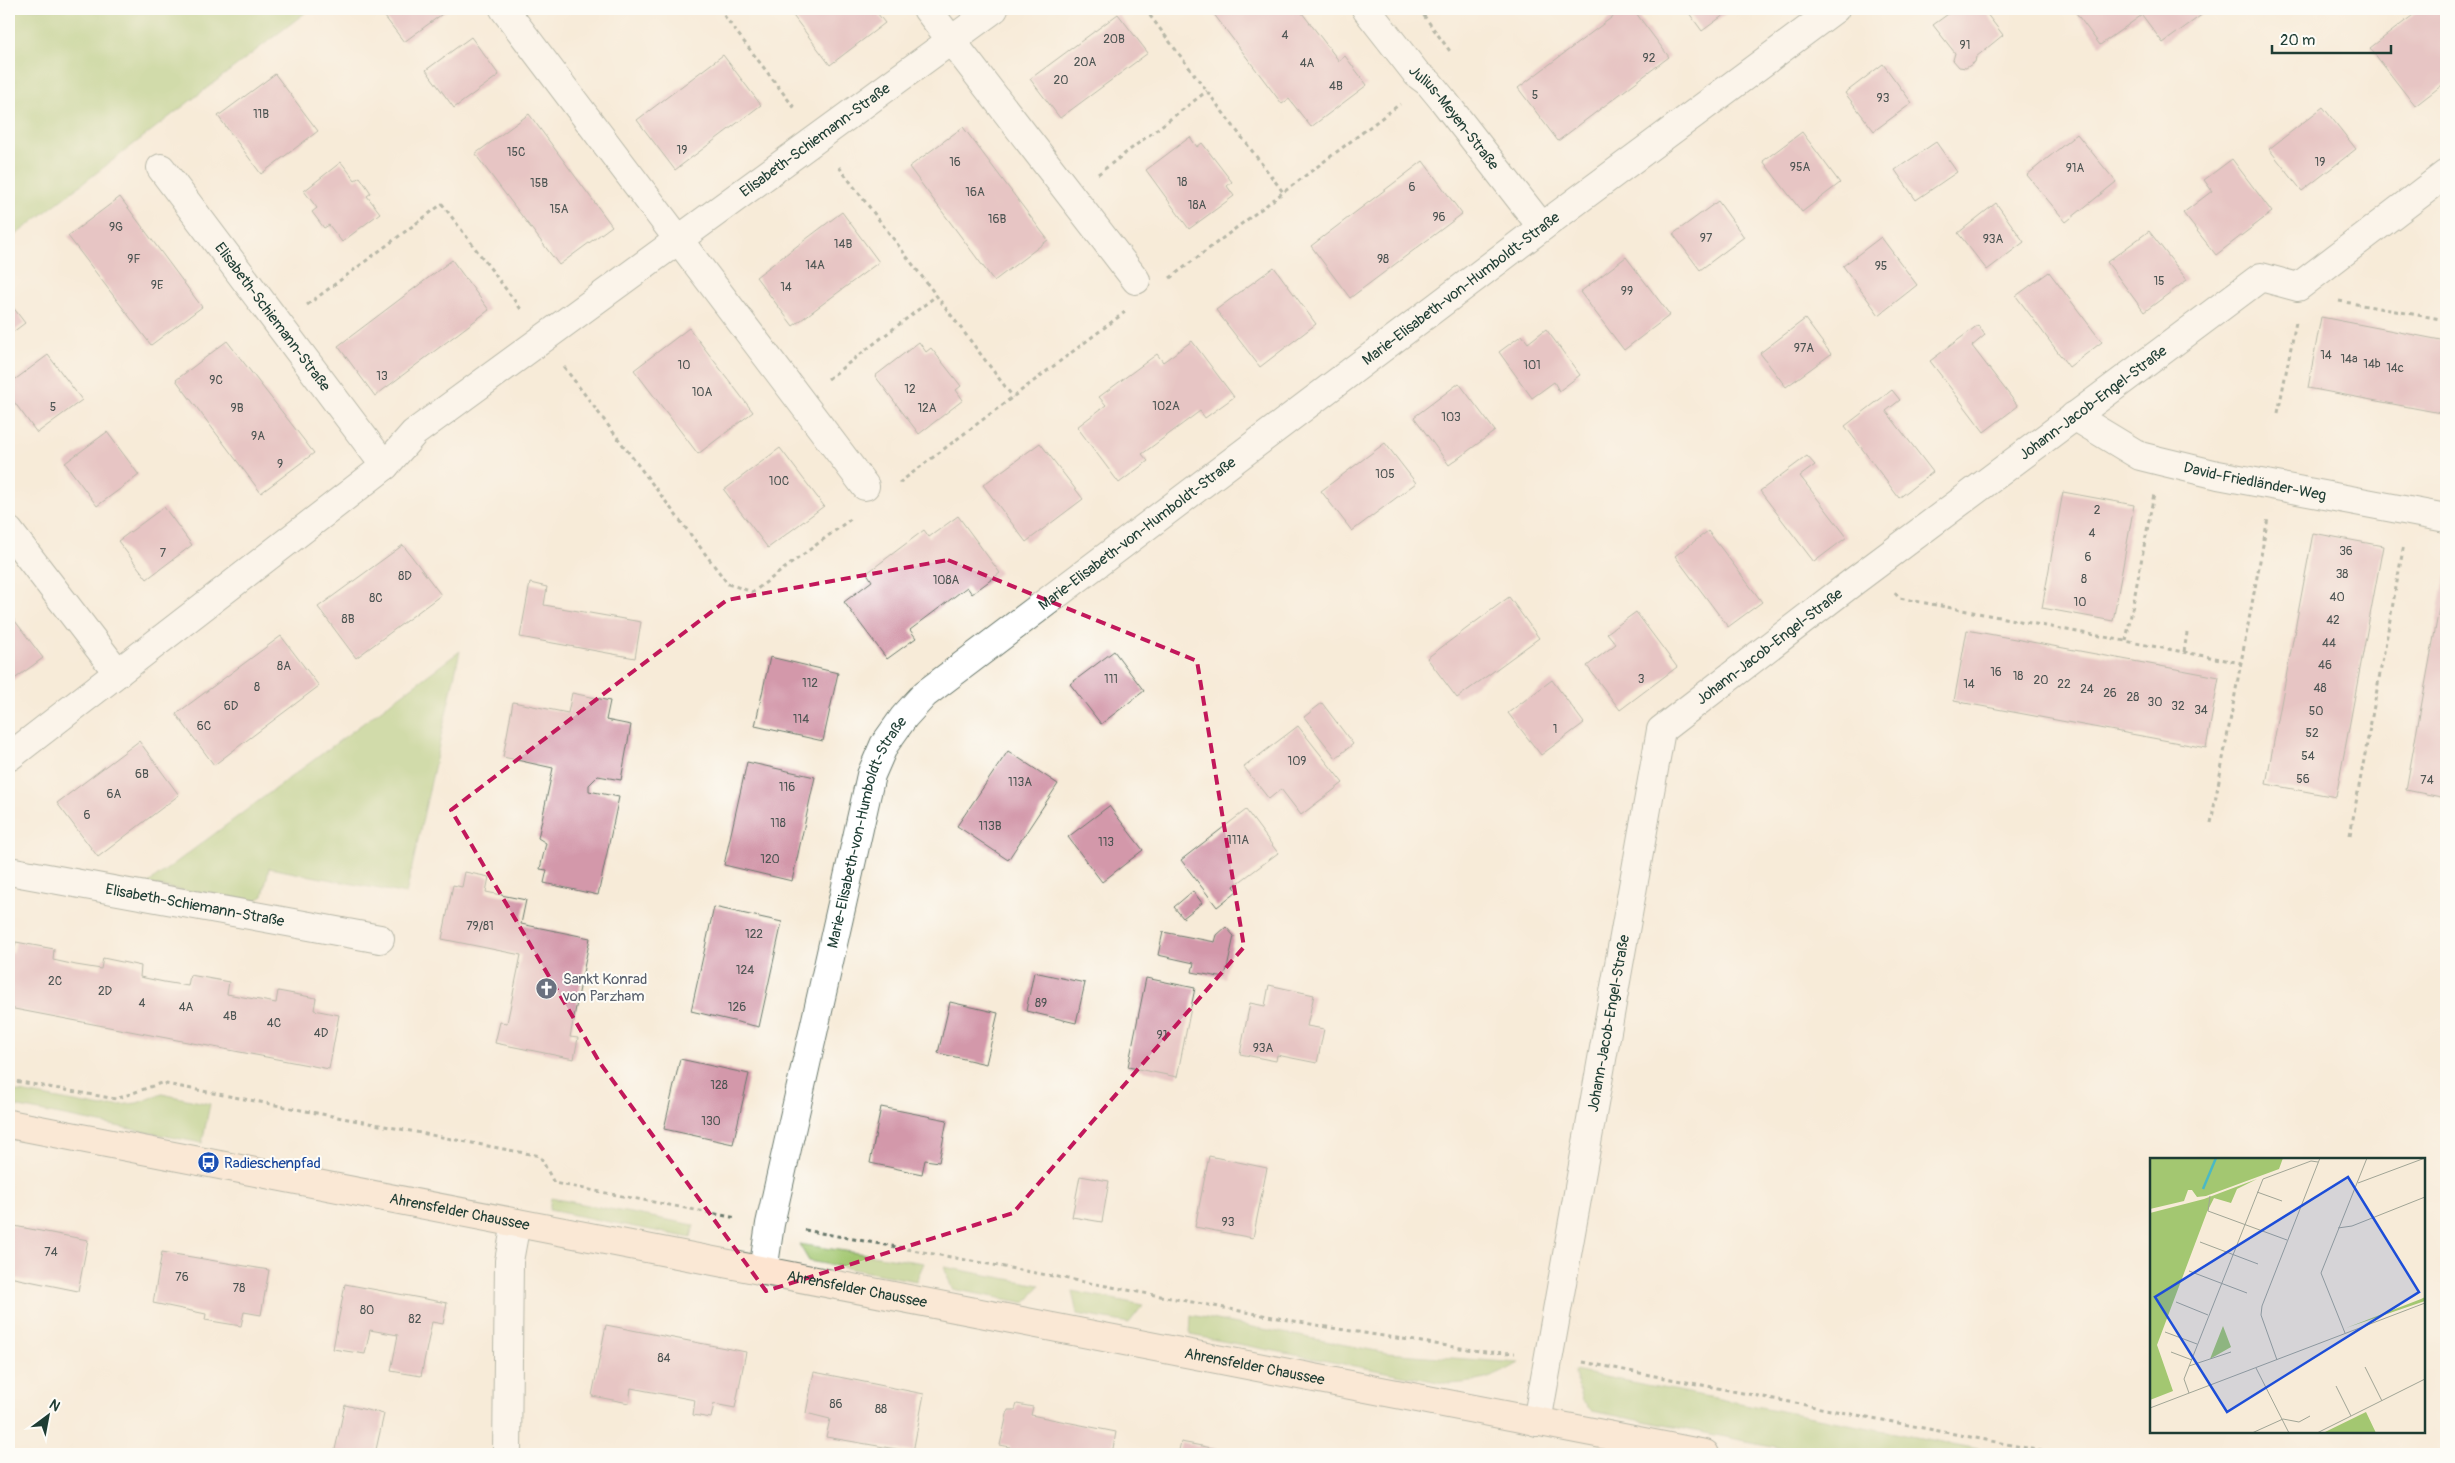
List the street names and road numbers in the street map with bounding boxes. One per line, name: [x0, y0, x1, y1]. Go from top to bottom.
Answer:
street label: Julius-Meyen-Straße: [1404, 62, 1503, 174]
street label: Elisabeth-Schiemann-Straße: [736, 79, 895, 202]
street label: Marie-Elisabeth-von-Humboldt-Straße: [1359, 208, 1564, 370]
street label: Elisabeth-Schiemann-Straße: [210, 239, 335, 396]
street label: Johann-Jacob-Engel-Straße: [2016, 341, 2171, 464]
street label: Marie-Elisabeth-von-Humboldt-Straße: [1035, 453, 1240, 615]
street label: David-Friedländer-Weg: [2182, 458, 2328, 505]
street label: Johann-Jacob-Engel-Straße: [1693, 584, 1847, 709]
street label: Marie-Elisabeth-von-Humboldt-Straße: [823, 712, 912, 950]
street label: Elisabeth-Schiemann-Straße: [104, 880, 286, 931]
street label: Johann-Jacob-Engel-Straße: [1584, 933, 1634, 1114]
street label: Ahrensfelder Chaussee: [388, 1189, 532, 1235]
street label: Ahrensfelder Chaussee: [785, 1267, 929, 1313]
street label: Ahrensfelder Chaussee: [1183, 1344, 1327, 1390]

